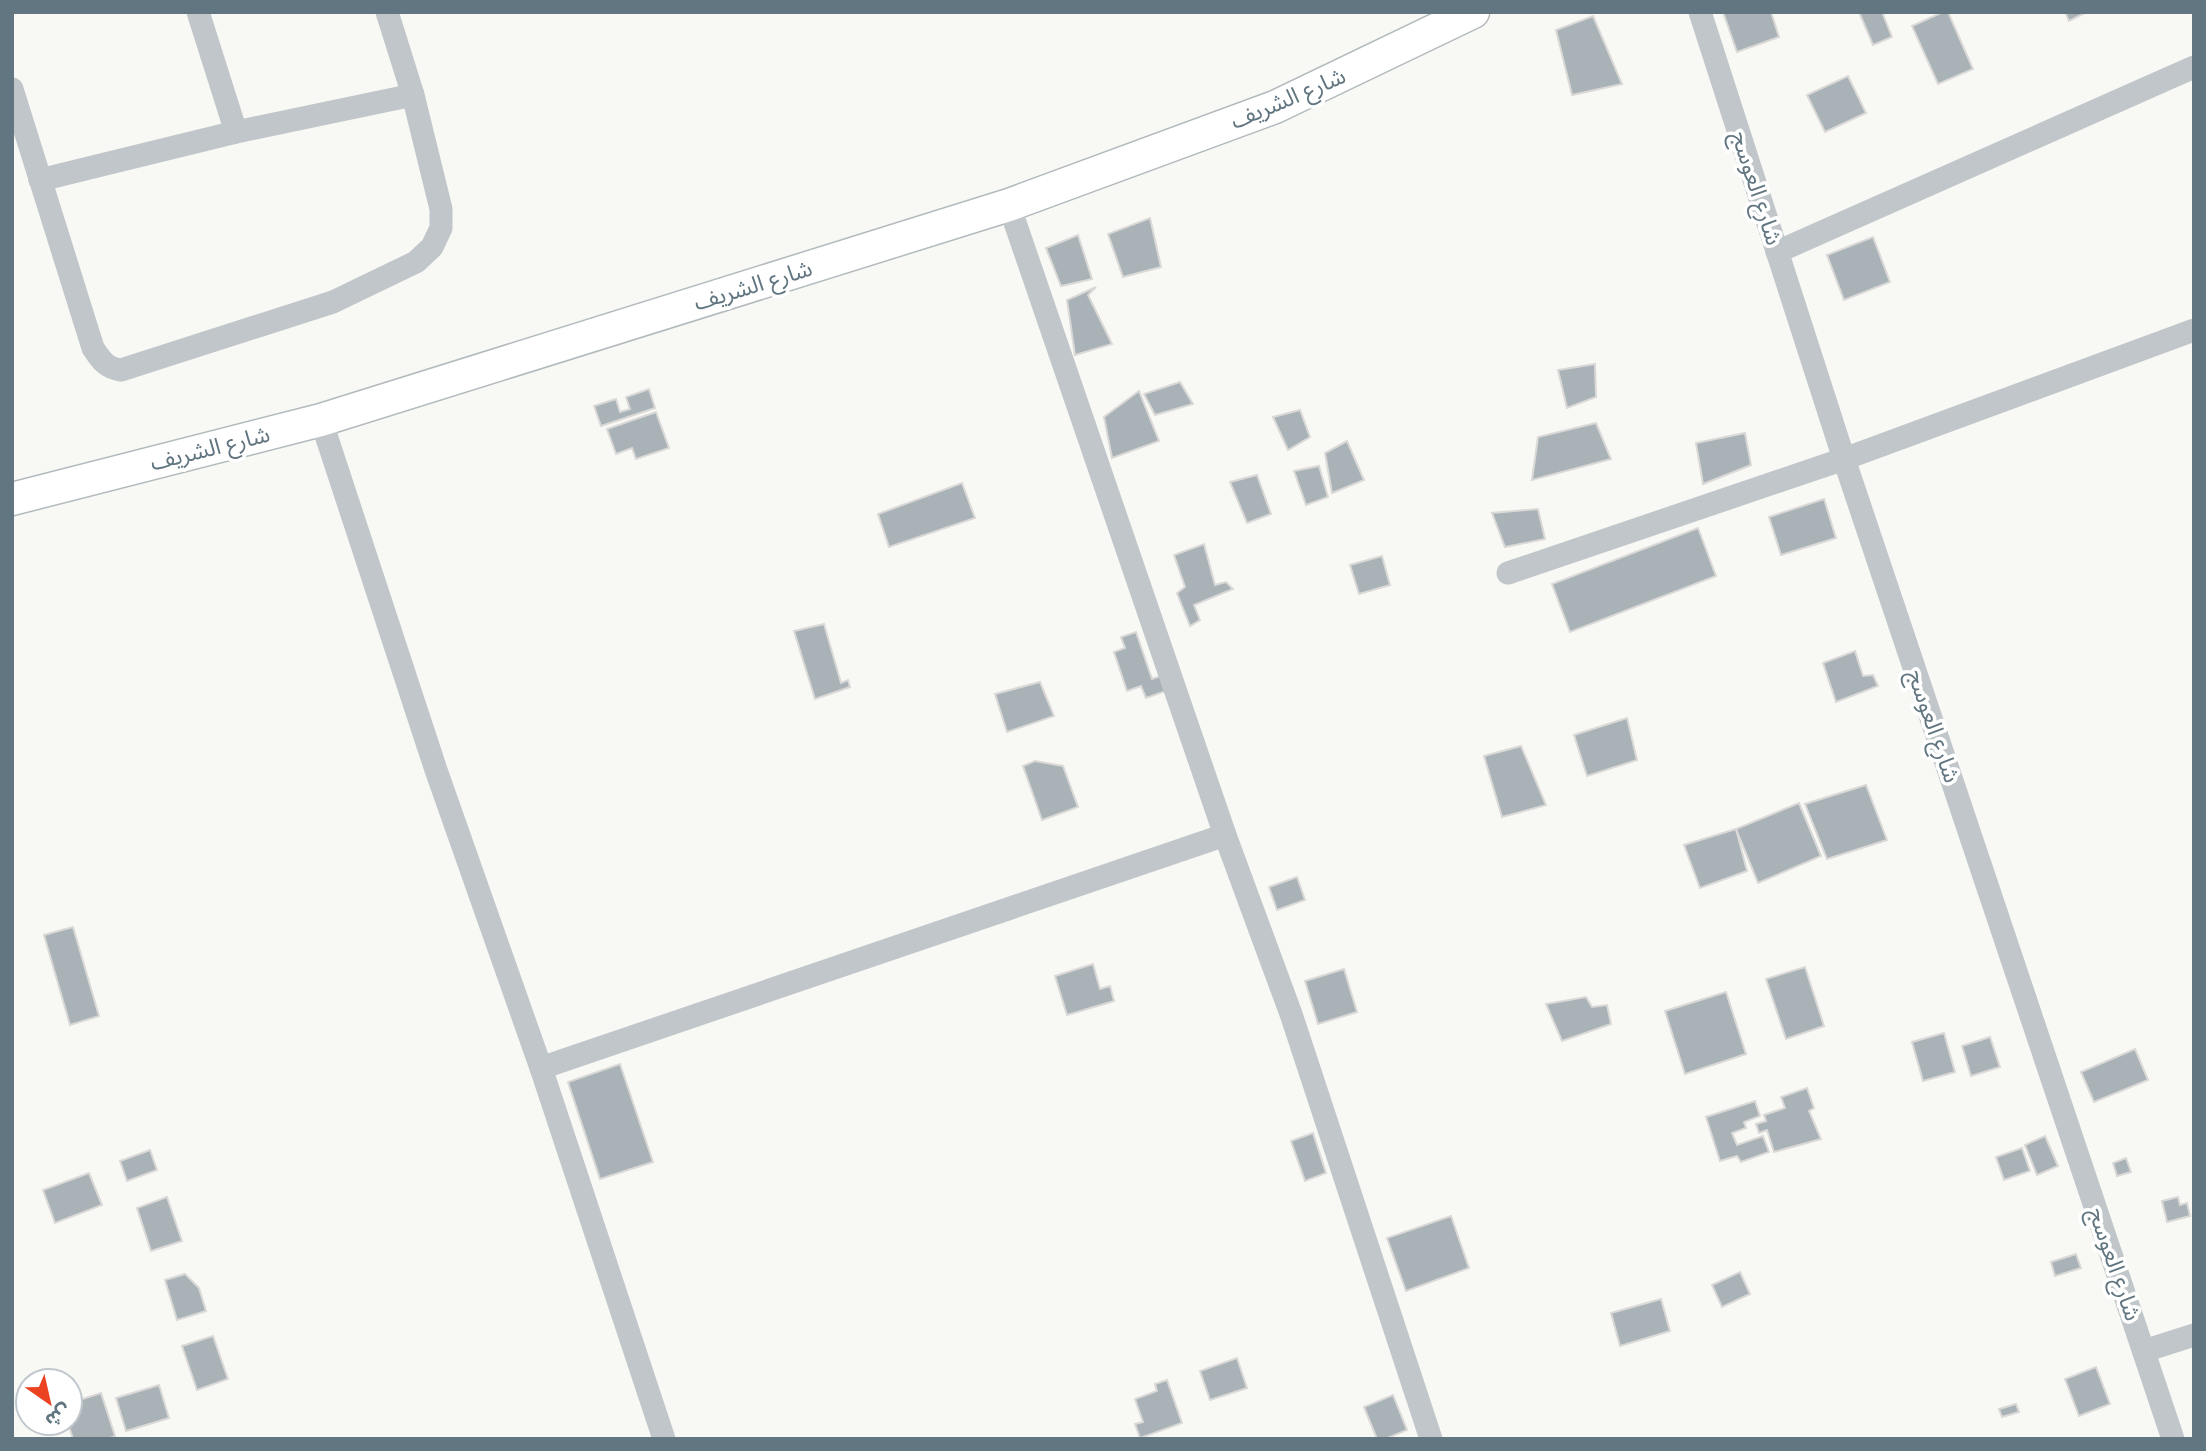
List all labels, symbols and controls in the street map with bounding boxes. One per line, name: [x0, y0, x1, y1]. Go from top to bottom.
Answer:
street label: شارع الشريف: [1226, 60, 1351, 138]
street label: شارع العوسج: [1723, 127, 1789, 249]
street label: شارع الشريف: [690, 253, 816, 319]
street label: شارع الشريف: [147, 419, 273, 479]
street label: شارع العوسج: [1899, 665, 1967, 787]
street label: شارع العوسج: [2080, 1203, 2148, 1325]
north arrow: [14, 1367, 84, 1437]
text: ش: [40, 1398, 76, 1433]

